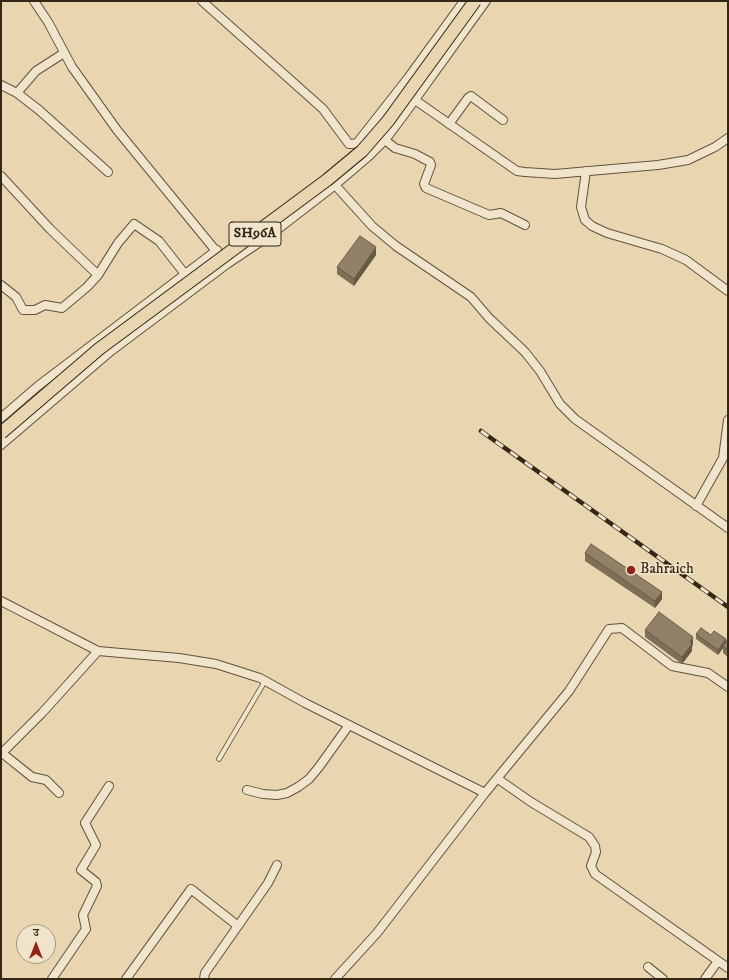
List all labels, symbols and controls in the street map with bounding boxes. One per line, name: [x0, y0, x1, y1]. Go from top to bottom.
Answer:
road number: SH96A: [229, 222, 281, 246]
place label: Bahraich: [640, 561, 694, 579]
marker: Bahraich: [625, 564, 637, 576]
north arrow: [16, 924, 56, 964]
text: उ: [33, 926, 39, 940]

